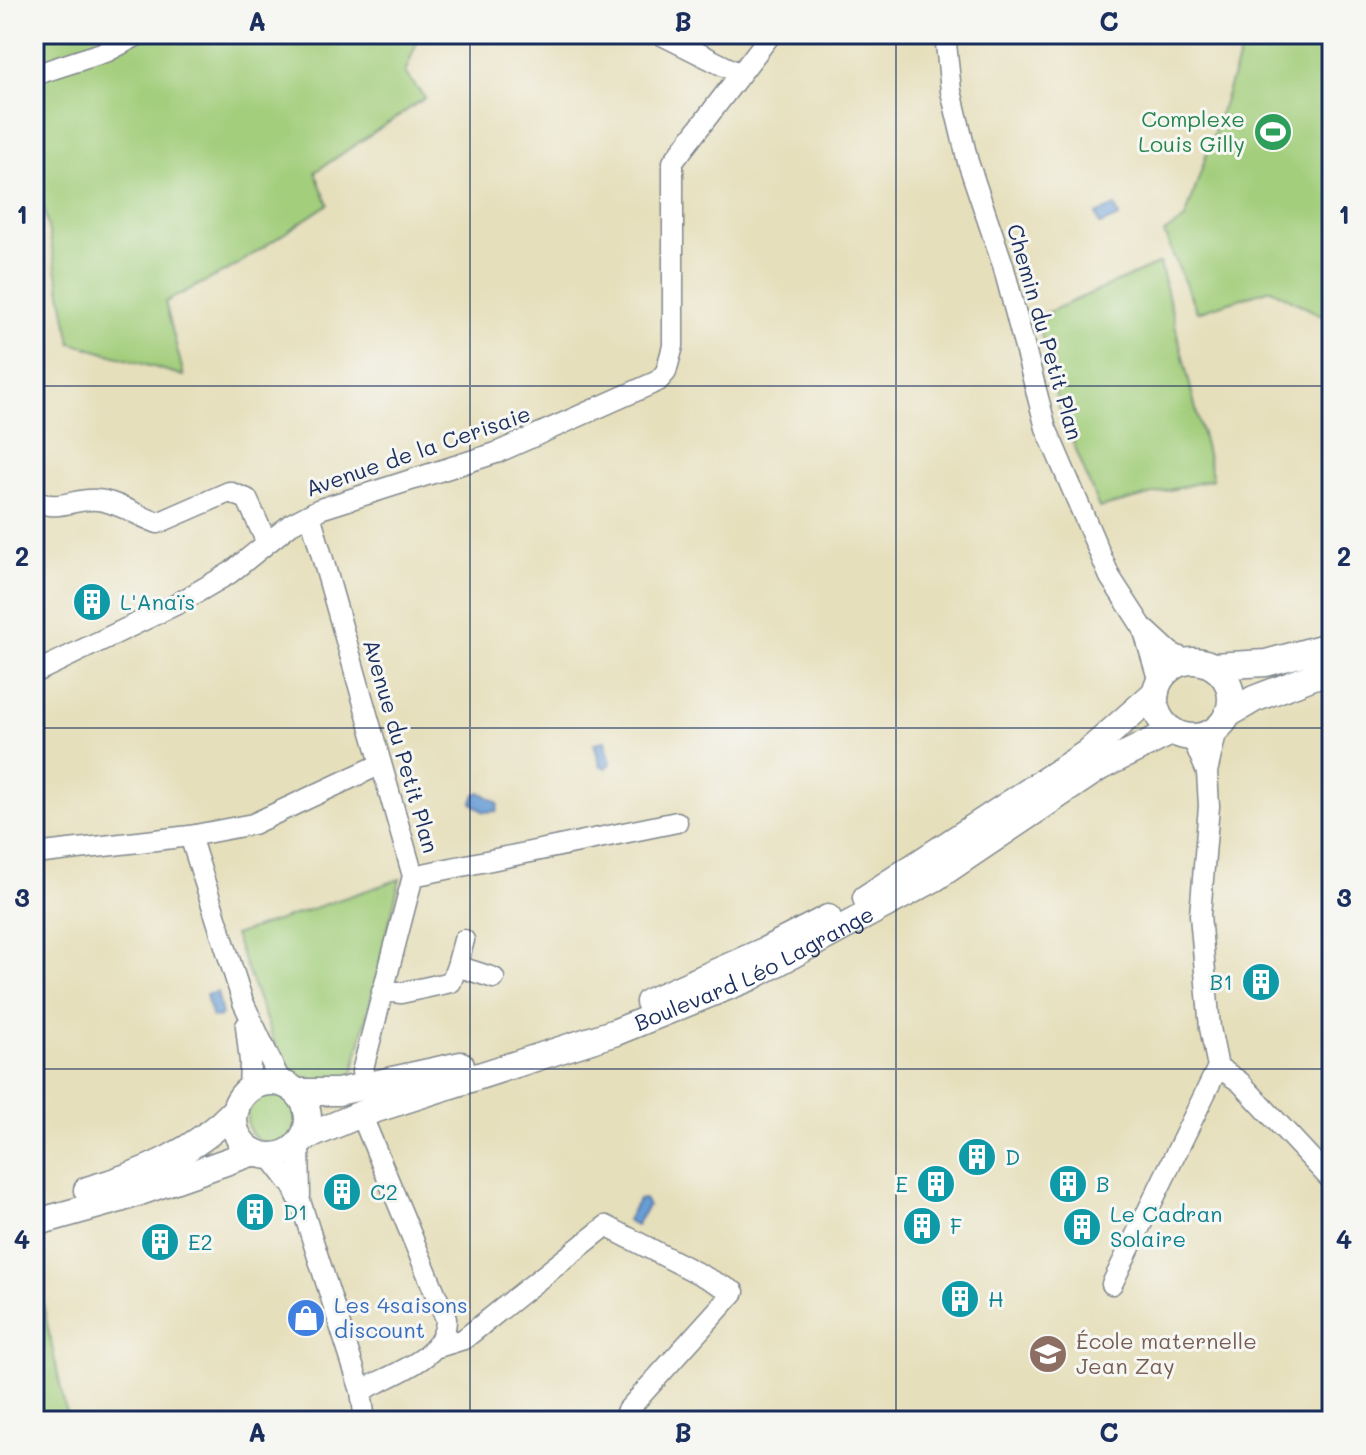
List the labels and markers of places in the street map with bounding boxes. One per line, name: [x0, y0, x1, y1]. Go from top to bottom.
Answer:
place label: Complexe Louis Gilly: [1138, 104, 1245, 158]
sports icon: Complexe Louis Gilly: [1252, 111, 1294, 153]
building icon: L'Anaïs: [71, 581, 113, 623]
place label: L'Anaïs: [120, 587, 195, 616]
building icon: B1: [1240, 961, 1282, 1003]
place label: B1: [1210, 967, 1233, 996]
building icon: D: [956, 1136, 998, 1178]
place label: D: [1005, 1142, 1020, 1171]
building icon: E: [915, 1163, 957, 1205]
building icon: B: [1047, 1163, 1089, 1205]
place label: E: [895, 1169, 908, 1198]
place label: B: [1096, 1169, 1110, 1198]
building icon: C2: [321, 1171, 363, 1213]
place label: C2: [370, 1177, 398, 1206]
building icon: D1: [234, 1191, 276, 1233]
place label: D1: [283, 1197, 308, 1226]
place label: Le Cadran Solaire: [1110, 1199, 1223, 1253]
building icon: F: [901, 1205, 943, 1247]
building icon: Le Cadran Solaire: [1061, 1206, 1103, 1248]
place label: F: [950, 1211, 962, 1240]
building icon: E2: [139, 1221, 181, 1263]
place label: E2: [188, 1227, 213, 1256]
building icon: H: [939, 1278, 981, 1320]
place label: H: [988, 1284, 1004, 1313]
place label: Les 4saisons discount: [334, 1290, 468, 1344]
shop icon: Les 4saisons discount: [285, 1297, 327, 1339]
place label: École maternelle Jean Zay: [1076, 1326, 1257, 1380]
school or university icon: École maternelle Jean Zay: [1027, 1333, 1069, 1375]

